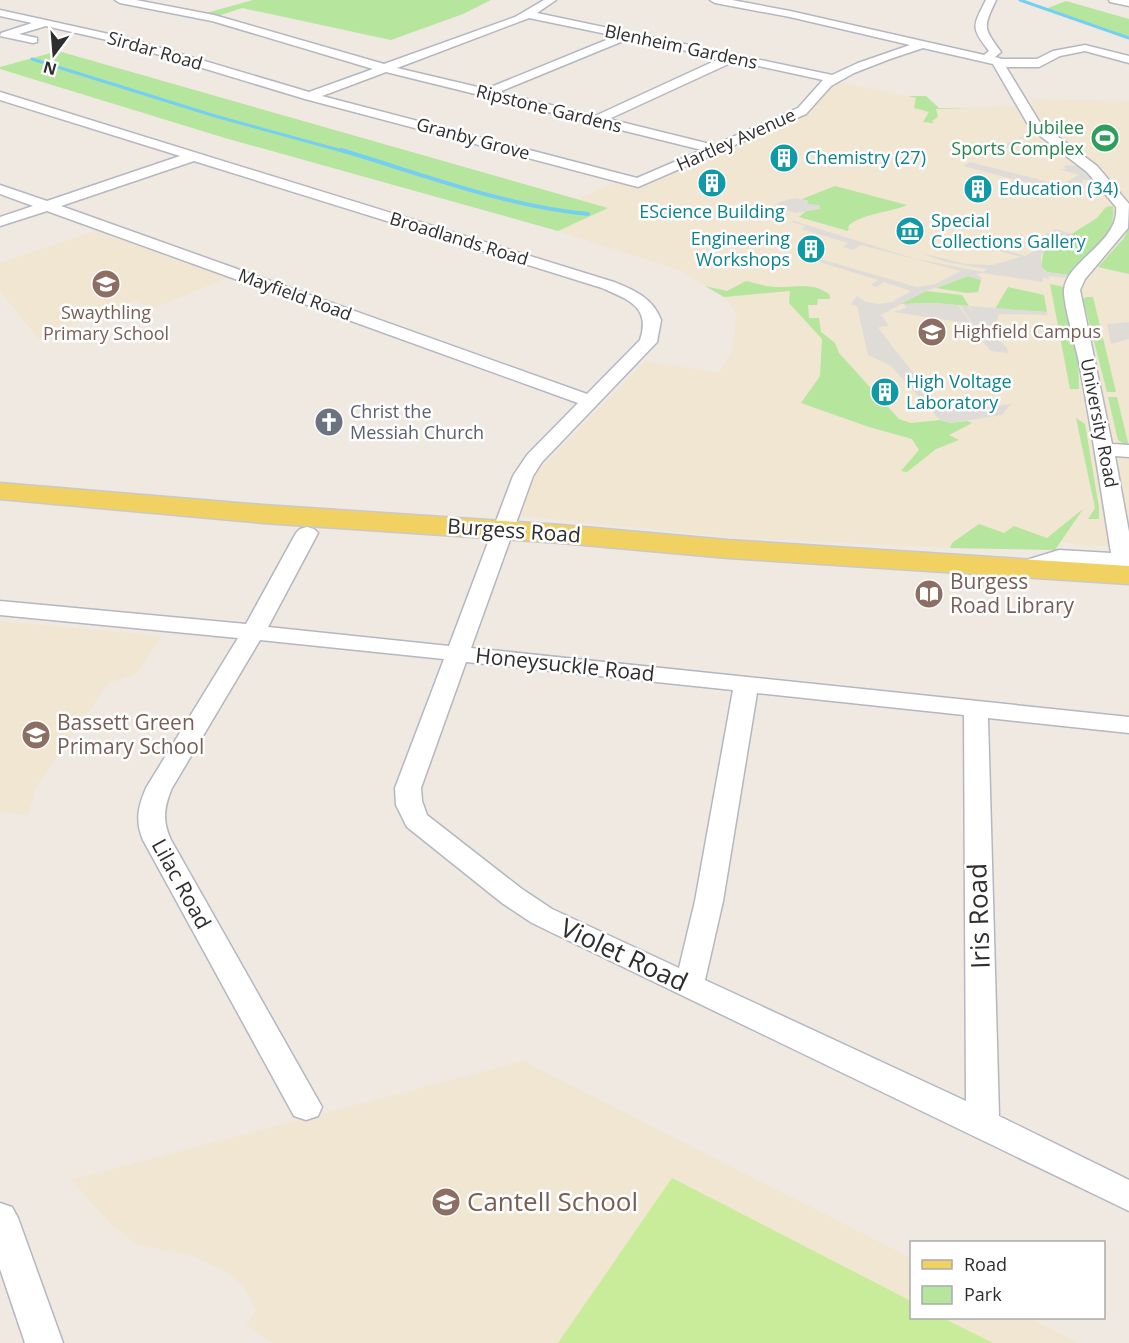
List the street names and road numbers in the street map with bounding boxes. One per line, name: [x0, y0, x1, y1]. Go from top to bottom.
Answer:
street label: Blenheim Gardens: [603, 18, 760, 74]
street label: Sirdar Road: [105, 25, 206, 75]
street label: Ripstone Gardens: [474, 78, 625, 138]
street label: Hartley Avenue: [672, 102, 799, 176]
street label: Granby Grove: [414, 111, 533, 165]
street label: Broadlands Road: [387, 206, 531, 271]
street label: Mayfield Road: [235, 262, 355, 326]
street label: University Road: [1076, 356, 1124, 490]
street label: Burgess Road: [446, 511, 582, 549]
street label: Honeysuckle Road: [474, 641, 656, 687]
street label: Lilac Road: [146, 833, 218, 934]
street label: Iris Road: [958, 863, 998, 969]
street label: Violet Road: [555, 909, 694, 999]

